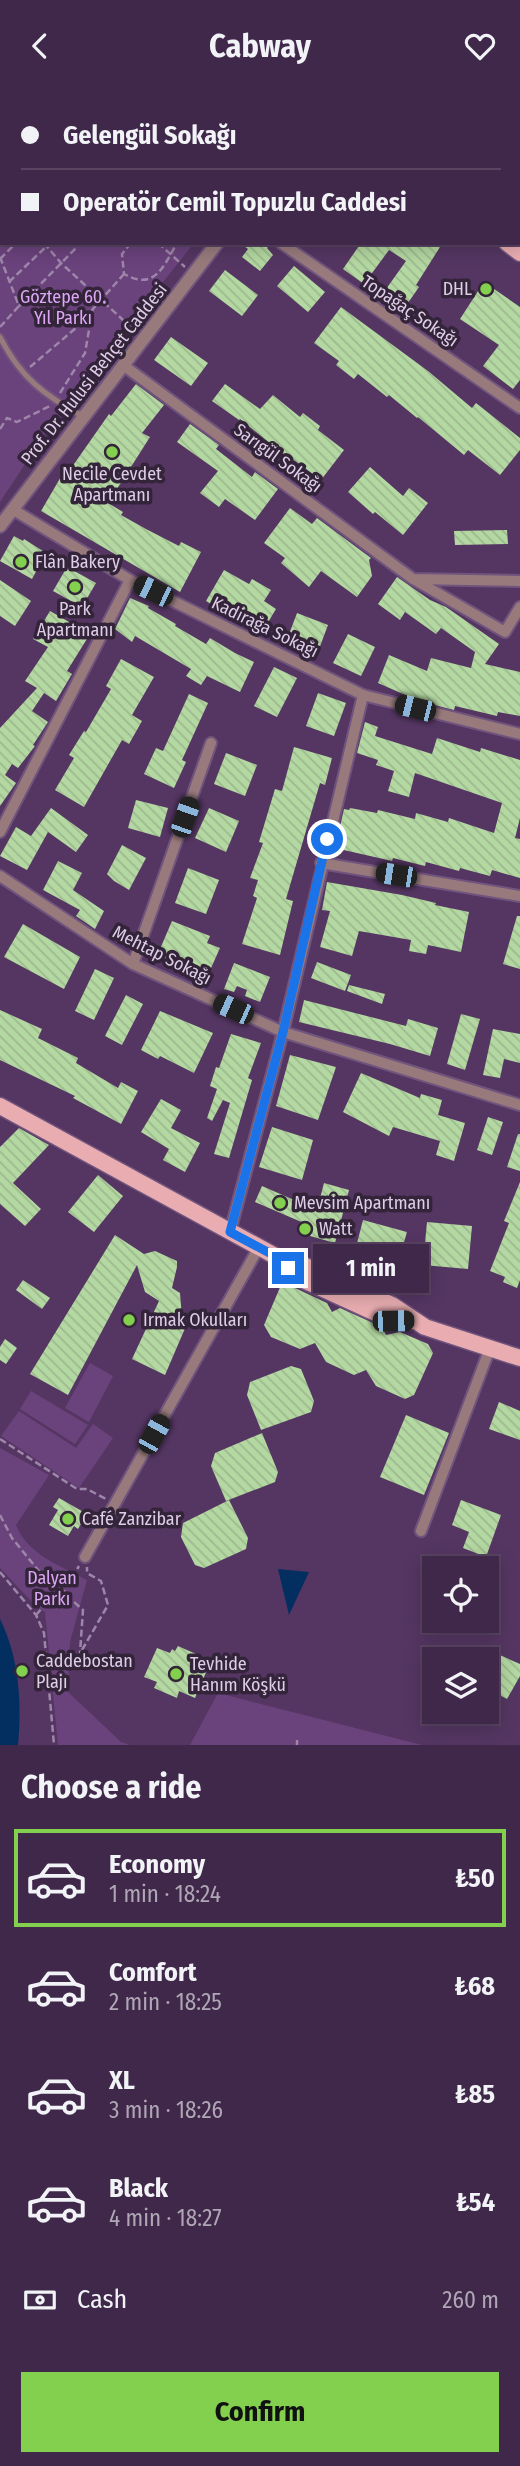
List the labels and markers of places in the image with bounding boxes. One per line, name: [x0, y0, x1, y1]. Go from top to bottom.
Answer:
place label: DHL: [443, 278, 472, 300]
marker: DHL: [478, 281, 494, 297]
marker: Necile Cevdet Apartmanı: [104, 444, 120, 460]
place label: Necile Cevdet Apartmanı: [62, 463, 162, 506]
place label: Flân Bakery: [35, 551, 120, 573]
marker: Flân Bakery: [13, 554, 29, 570]
marker: Park Apartmanı: [67, 579, 83, 595]
place label: Park Apartmanı: [37, 598, 113, 641]
place label: Mevsim Apartmanı: [294, 1192, 430, 1214]
marker: Mevsim Apartmanı: [272, 1195, 288, 1211]
place label: Watt: [319, 1218, 353, 1240]
marker: Watt: [297, 1221, 313, 1237]
place label: Irmak Okulları: [143, 1309, 247, 1331]
marker: Irmak Okulları: [121, 1312, 137, 1328]
place label: Café Zanzibar: [82, 1508, 182, 1530]
marker: Café Zanzibar: [60, 1511, 76, 1527]
place label: Caddebostan Plajı: [36, 1650, 133, 1693]
place label: Tevhide Hanım Köşkü: [190, 1653, 286, 1696]
marker: Caddebostan Plajı: [14, 1663, 30, 1679]
marker: Tevhide Hanım Köşkü: [168, 1666, 184, 1682]

